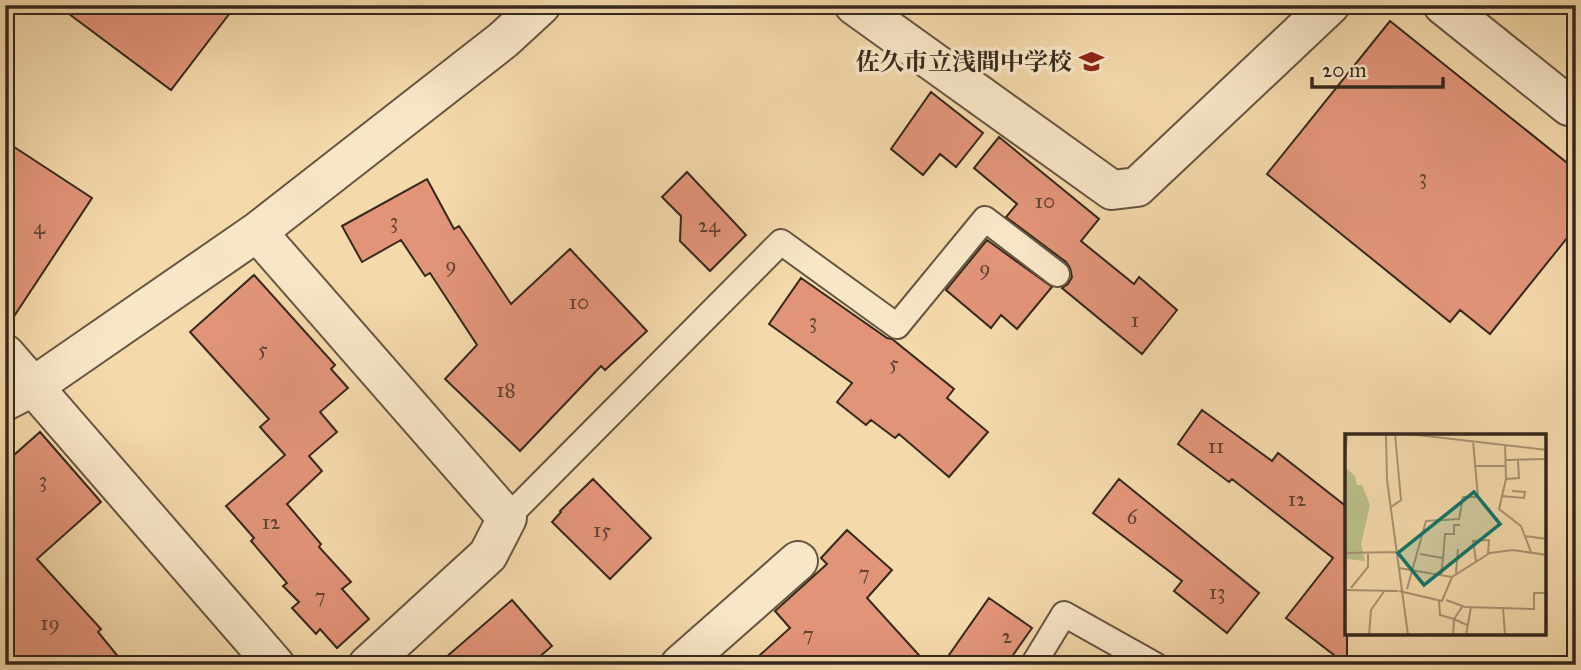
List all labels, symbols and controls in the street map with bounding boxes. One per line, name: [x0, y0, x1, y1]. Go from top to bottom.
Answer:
scale bar: [1312, 46, 1443, 90]
place label: 佐久市立浅間中学校: [856, 47, 1072, 77]
school or university icon: 佐久市立浅間中学校: [1078, 48, 1106, 76]
text: 20 m: [1322, 57, 1367, 83]
house number: 3: [1419, 164, 1427, 190]
house number: 10: [1035, 188, 1055, 214]
house number: 3: [390, 208, 398, 234]
house number: 24: [698, 212, 721, 238]
house number: 4: [33, 214, 46, 240]
house number: 9: [445, 252, 457, 278]
house number: 9: [979, 255, 991, 281]
house number: 10: [569, 289, 589, 315]
house number: 1: [1131, 307, 1139, 333]
house number: 3: [809, 308, 817, 334]
house number: 5: [258, 336, 268, 362]
house number: 5: [889, 350, 899, 376]
house number: 18: [496, 377, 516, 403]
house number: 11: [1208, 433, 1224, 459]
inset map: [1345, 434, 1546, 635]
house number: 3: [39, 467, 47, 493]
house number: 12: [1288, 486, 1307, 512]
house number: 6: [1127, 504, 1139, 530]
house number: 12: [262, 509, 281, 535]
house number: 15: [593, 517, 611, 543]
house number: 7: [858, 560, 870, 586]
house number: 13: [1209, 579, 1225, 605]
house number: 7: [314, 583, 326, 609]
house number: 19: [40, 610, 60, 636]
house number: 7: [802, 621, 814, 647]
house number: 2: [1002, 623, 1013, 649]

